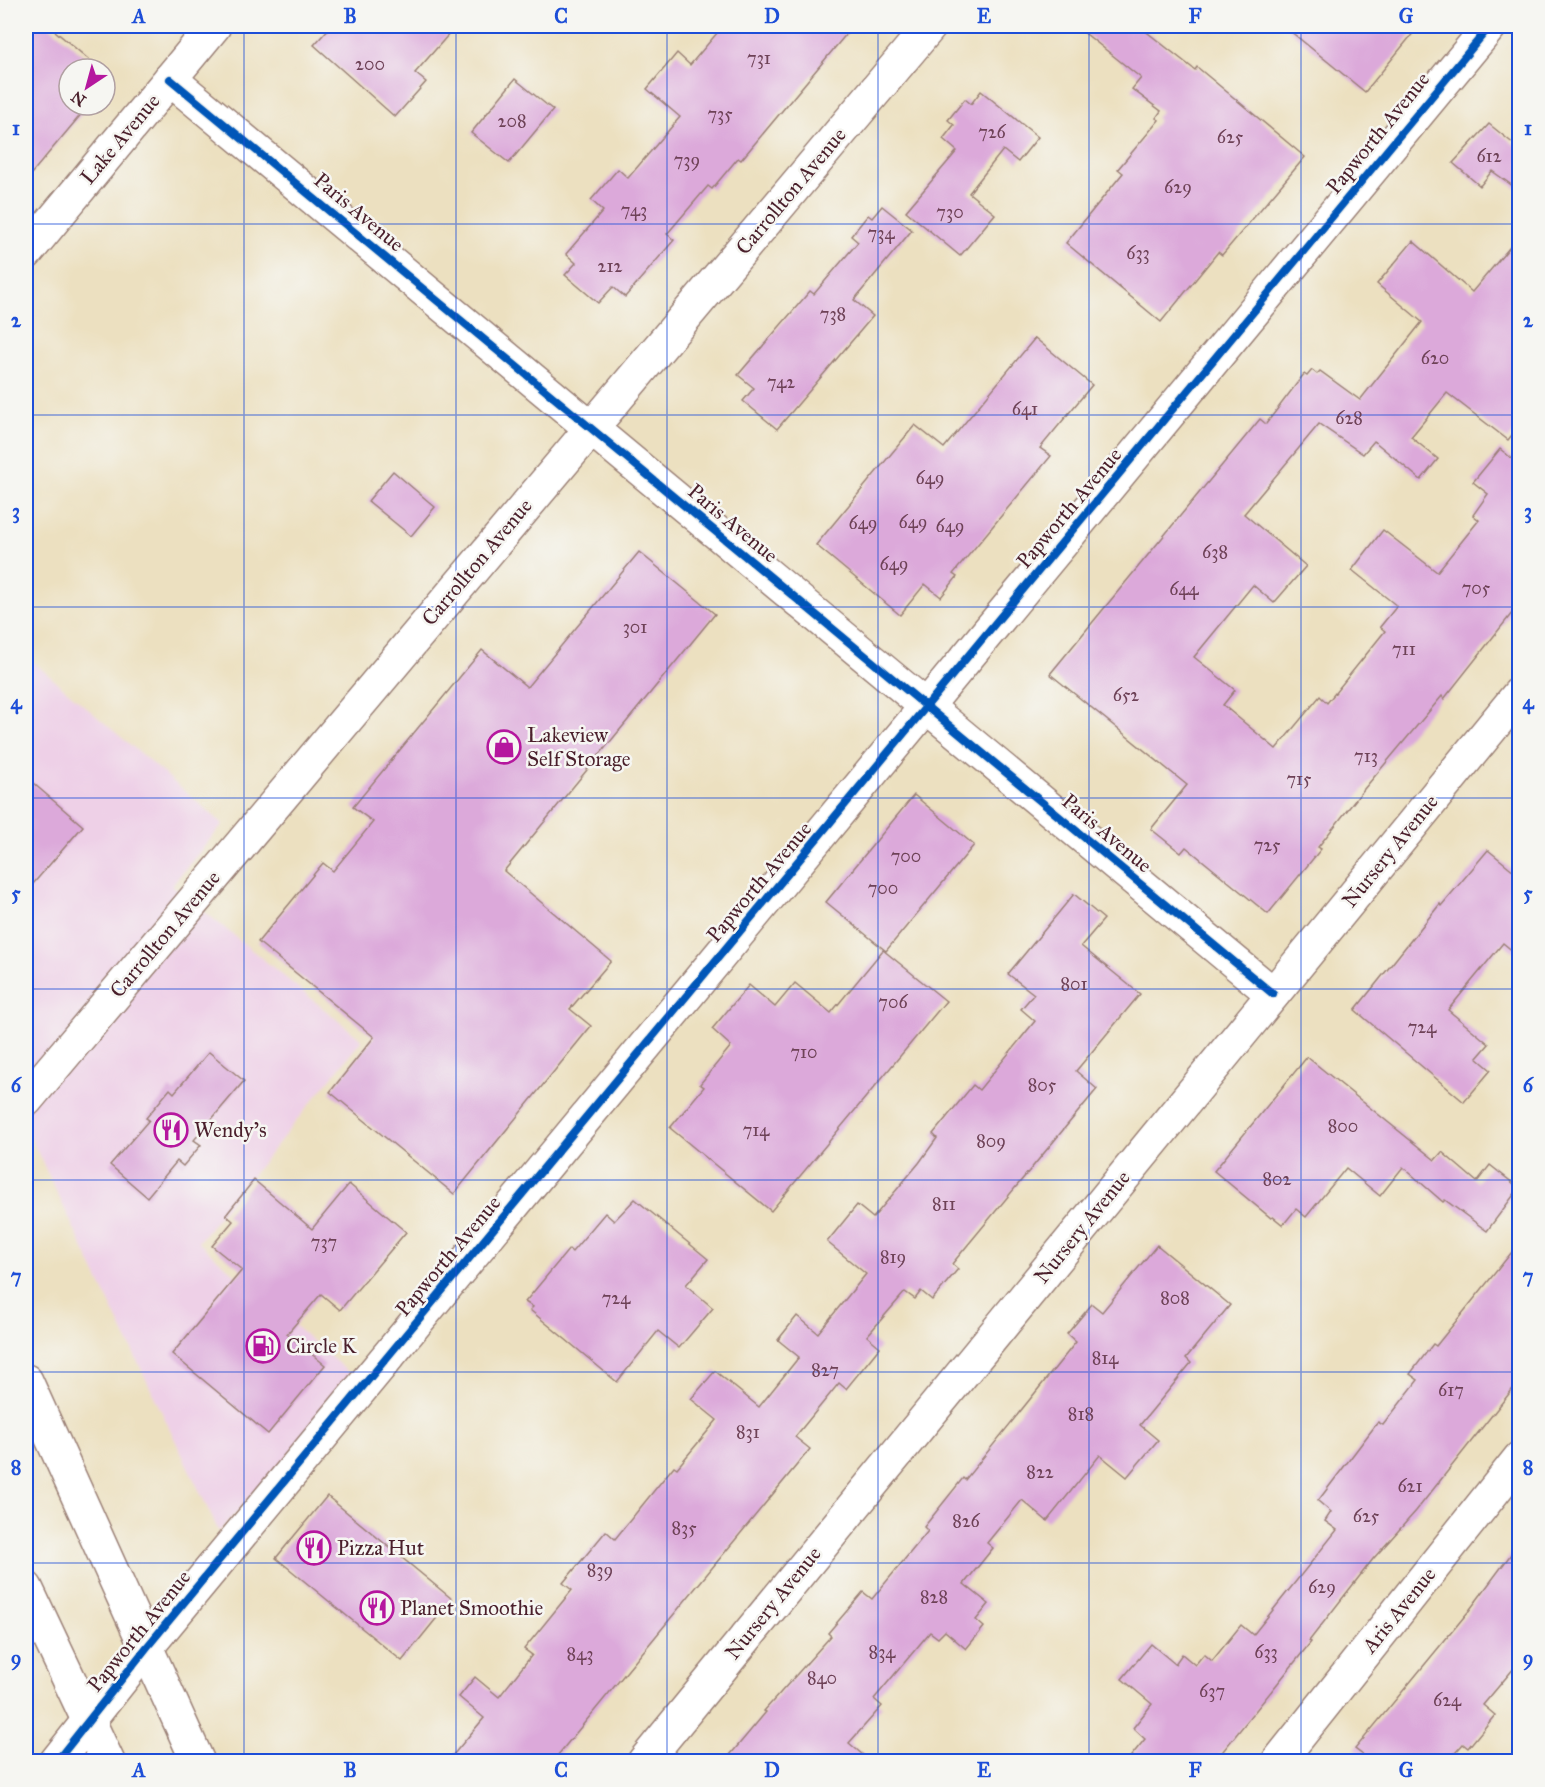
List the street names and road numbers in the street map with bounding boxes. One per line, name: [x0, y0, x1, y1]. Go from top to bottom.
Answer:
street label: Papworth Avenue: [1321, 66, 1435, 199]
street label: Lake Avenue: [75, 88, 166, 190]
street label: Carrollton Avenue: [730, 122, 852, 260]
street label: Paris Avenue: [309, 167, 409, 257]
street label: Papworth Avenue: [1011, 442, 1127, 574]
street label: Paris Avenue: [683, 478, 783, 568]
street label: Carrollton Avenue: [416, 493, 538, 631]
street label: Paris Avenue: [1057, 788, 1157, 878]
street label: Nursery Avenue: [1336, 789, 1444, 913]
street label: Papworth Avenue: [701, 816, 817, 948]
street label: Carrollton Avenue: [104, 865, 226, 1003]
street label: Nursery Avenue: [1028, 1165, 1136, 1289]
street label: Papworth Avenue: [390, 1190, 506, 1322]
street label: Nursery Avenue: [719, 1541, 827, 1665]
street label: Aris Avenue: [1356, 1562, 1442, 1659]
street label: Papworth Avenue: [82, 1564, 196, 1697]

